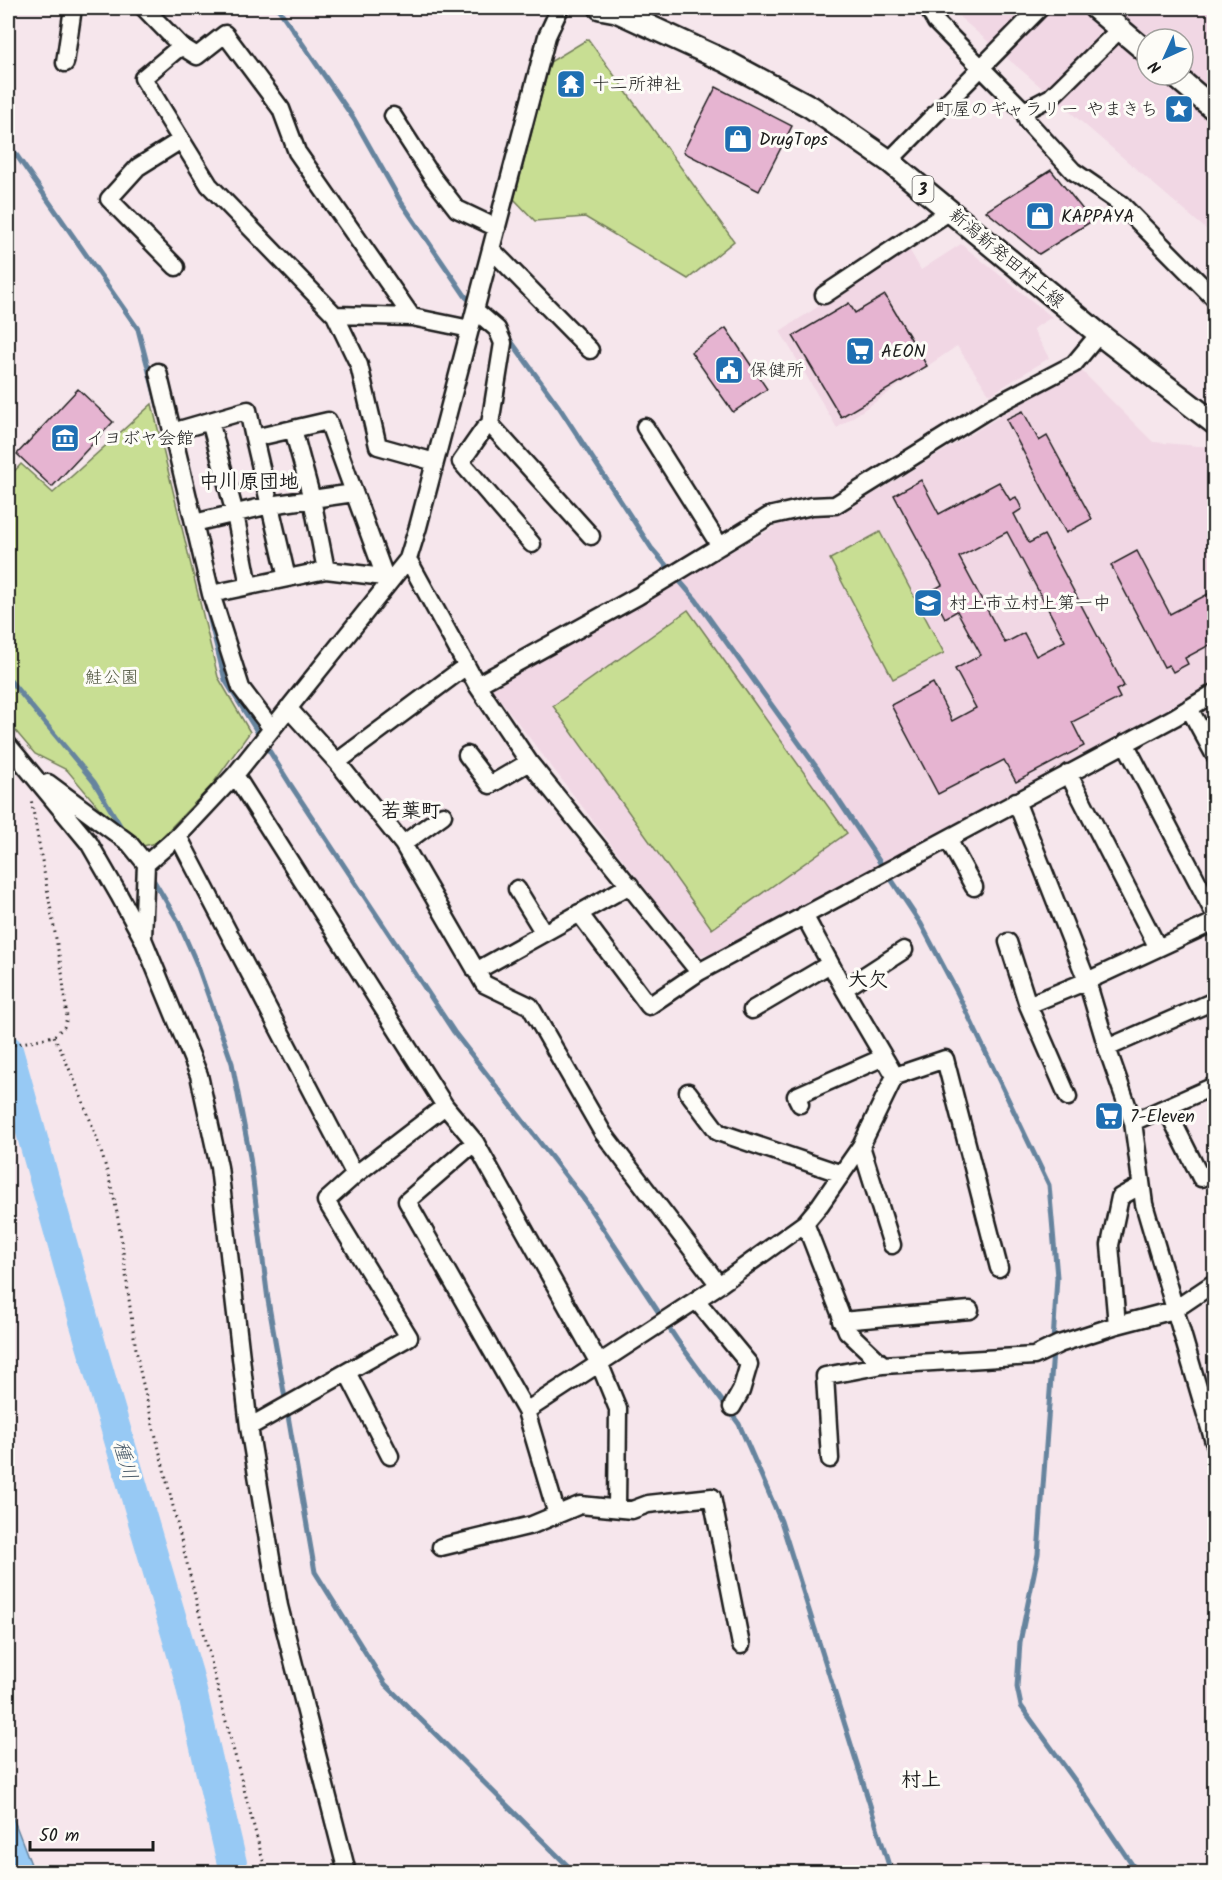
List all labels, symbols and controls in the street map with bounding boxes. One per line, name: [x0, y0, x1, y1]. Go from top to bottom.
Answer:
north arrow: [1135, 27, 1195, 87]
text: N: [1143, 54, 1168, 79]
temple icon: 十二所神社: [555, 68, 587, 100]
place label: 十二所神社: [592, 71, 682, 100]
place icon: 町屋のギャラリー やまきち: [1163, 93, 1195, 125]
place label: 町屋のギャラリー やまきち: [935, 96, 1158, 125]
shop icon: DrugTops: [722, 123, 754, 155]
place label: DrugTops: [759, 126, 828, 155]
road number: 3: [912, 176, 934, 202]
shop icon: KAPPAYA: [1024, 200, 1056, 232]
street label: 新潟新発田村上線: [942, 202, 1071, 317]
place label: KAPPAYA: [1061, 203, 1134, 232]
supermarket icon: AEON: [844, 335, 876, 367]
place label: AEON: [881, 338, 926, 367]
public building icon: 保健所: [713, 354, 745, 386]
place label: 保健所: [750, 357, 804, 386]
museum icon: イヨボヤ会館: [49, 422, 81, 454]
place label: イヨボヤ会館: [86, 425, 194, 454]
district label: 中川原団地: [199, 467, 299, 499]
school or university icon: 村上市立村上第一中: [912, 587, 944, 619]
place label: 村上市立村上第一中: [949, 590, 1111, 619]
park label: 鮭公園: [85, 664, 139, 693]
district label: 若葉町: [381, 796, 441, 828]
district label: 大欠: [848, 965, 888, 997]
supermarket icon: 7-Eleven: [1093, 1100, 1125, 1132]
place label: 7-Eleven: [1130, 1103, 1195, 1132]
water label: 種川: [103, 1437, 145, 1484]
district label: 村上: [901, 1765, 941, 1797]
scale bar: [30, 1814, 153, 1852]
text: 50 m: [39, 1822, 79, 1851]

